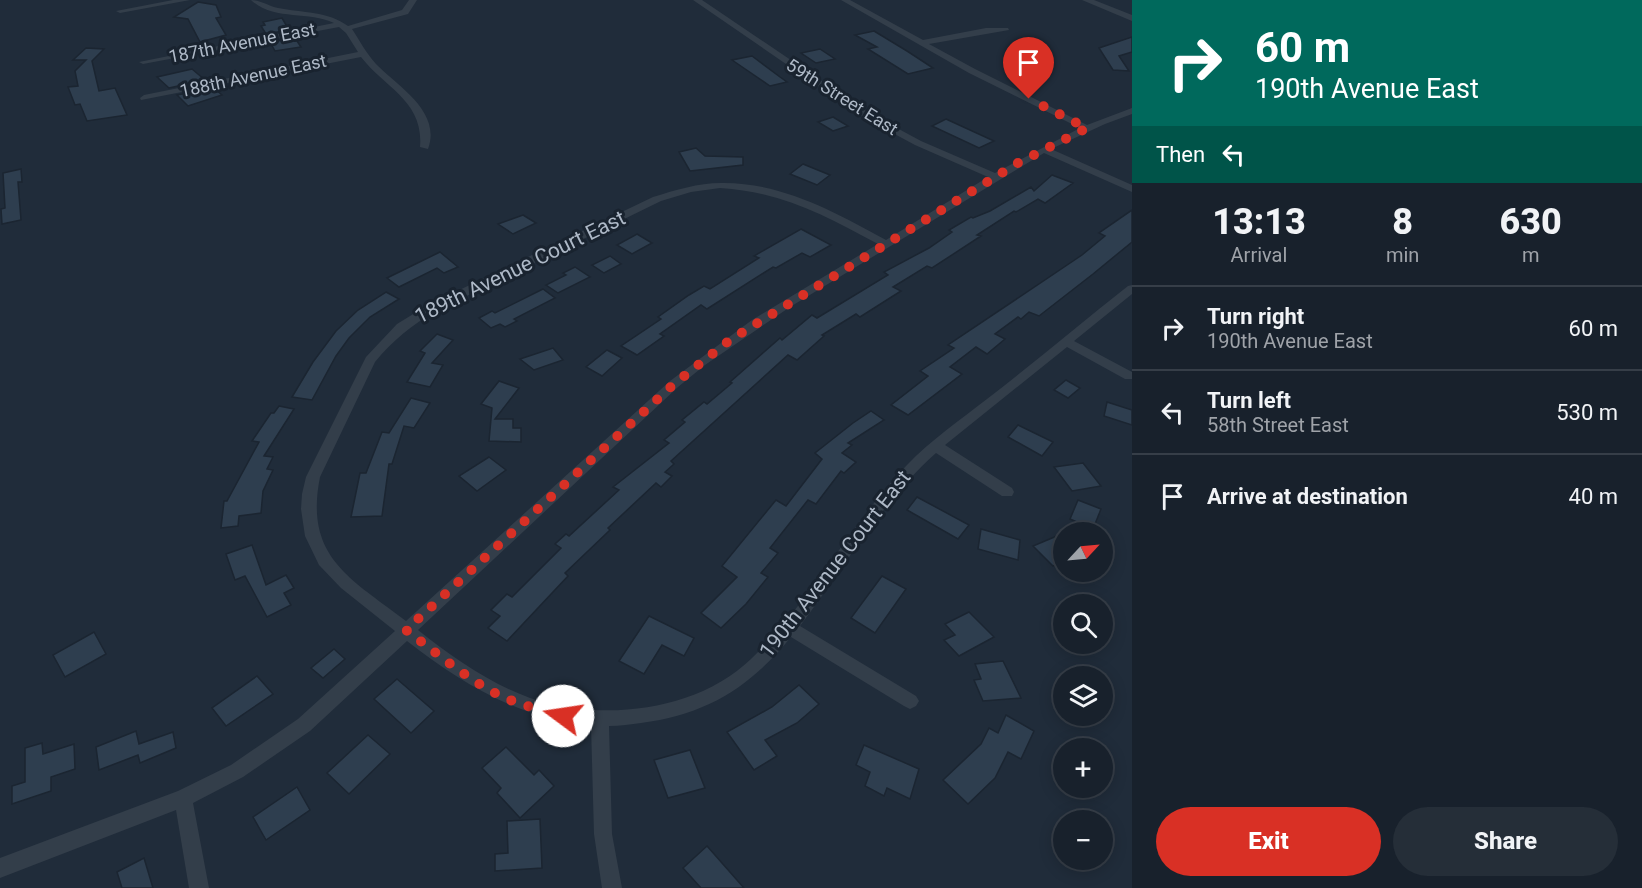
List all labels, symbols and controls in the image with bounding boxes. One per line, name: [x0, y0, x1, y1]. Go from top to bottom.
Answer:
street label: 187th Avenue East: [167, 18, 317, 67]
text: 60 m: [1255, 23, 1350, 72]
icon: right: [1156, 24, 1234, 102]
pin: [1003, 37, 1054, 99]
icon: arrive: [1012, 46, 1045, 79]
street label: 188th Avenue East: [178, 50, 328, 101]
street label: 59th Street East: [783, 54, 902, 139]
text: 190th Avenue East: [1255, 73, 1479, 105]
icon: left: [1217, 138, 1250, 171]
text: Then: [1156, 142, 1205, 167]
text: 13:13: [1212, 201, 1306, 243]
text: 8: [1392, 201, 1413, 243]
text: 630: [1500, 201, 1562, 243]
street label: 189th Avenue Court East: [411, 206, 629, 328]
text: Arrival: [1231, 243, 1287, 267]
text: min: [1386, 243, 1419, 267]
text: m: [1522, 243, 1539, 267]
text: Turn right: [1207, 304, 1304, 329]
icon: right: [1156, 312, 1189, 345]
text: 60 m: [1569, 316, 1618, 341]
text: 190th Avenue East: [1207, 329, 1373, 353]
text: Turn left: [1207, 388, 1291, 413]
icon: left: [1156, 396, 1189, 429]
text: 530 m: [1556, 400, 1618, 425]
text: 58th Street East: [1207, 413, 1349, 437]
street label: 190th Avenue Court East: [754, 466, 916, 662]
icon: arrive: [1156, 480, 1189, 513]
text: Arrive at destination: [1207, 484, 1408, 509]
text: 40 m: [1569, 484, 1618, 509]
north arrow: [1053, 522, 1113, 582]
map controls: [1053, 522, 1113, 870]
button: search: [1053, 594, 1113, 654]
button: layers: [1053, 666, 1113, 726]
position arrow: [531, 684, 595, 748]
button: +: [1053, 738, 1113, 798]
button: Exit: [1156, 807, 1381, 876]
button: Share: [1393, 807, 1618, 876]
button: −: [1053, 810, 1113, 870]

